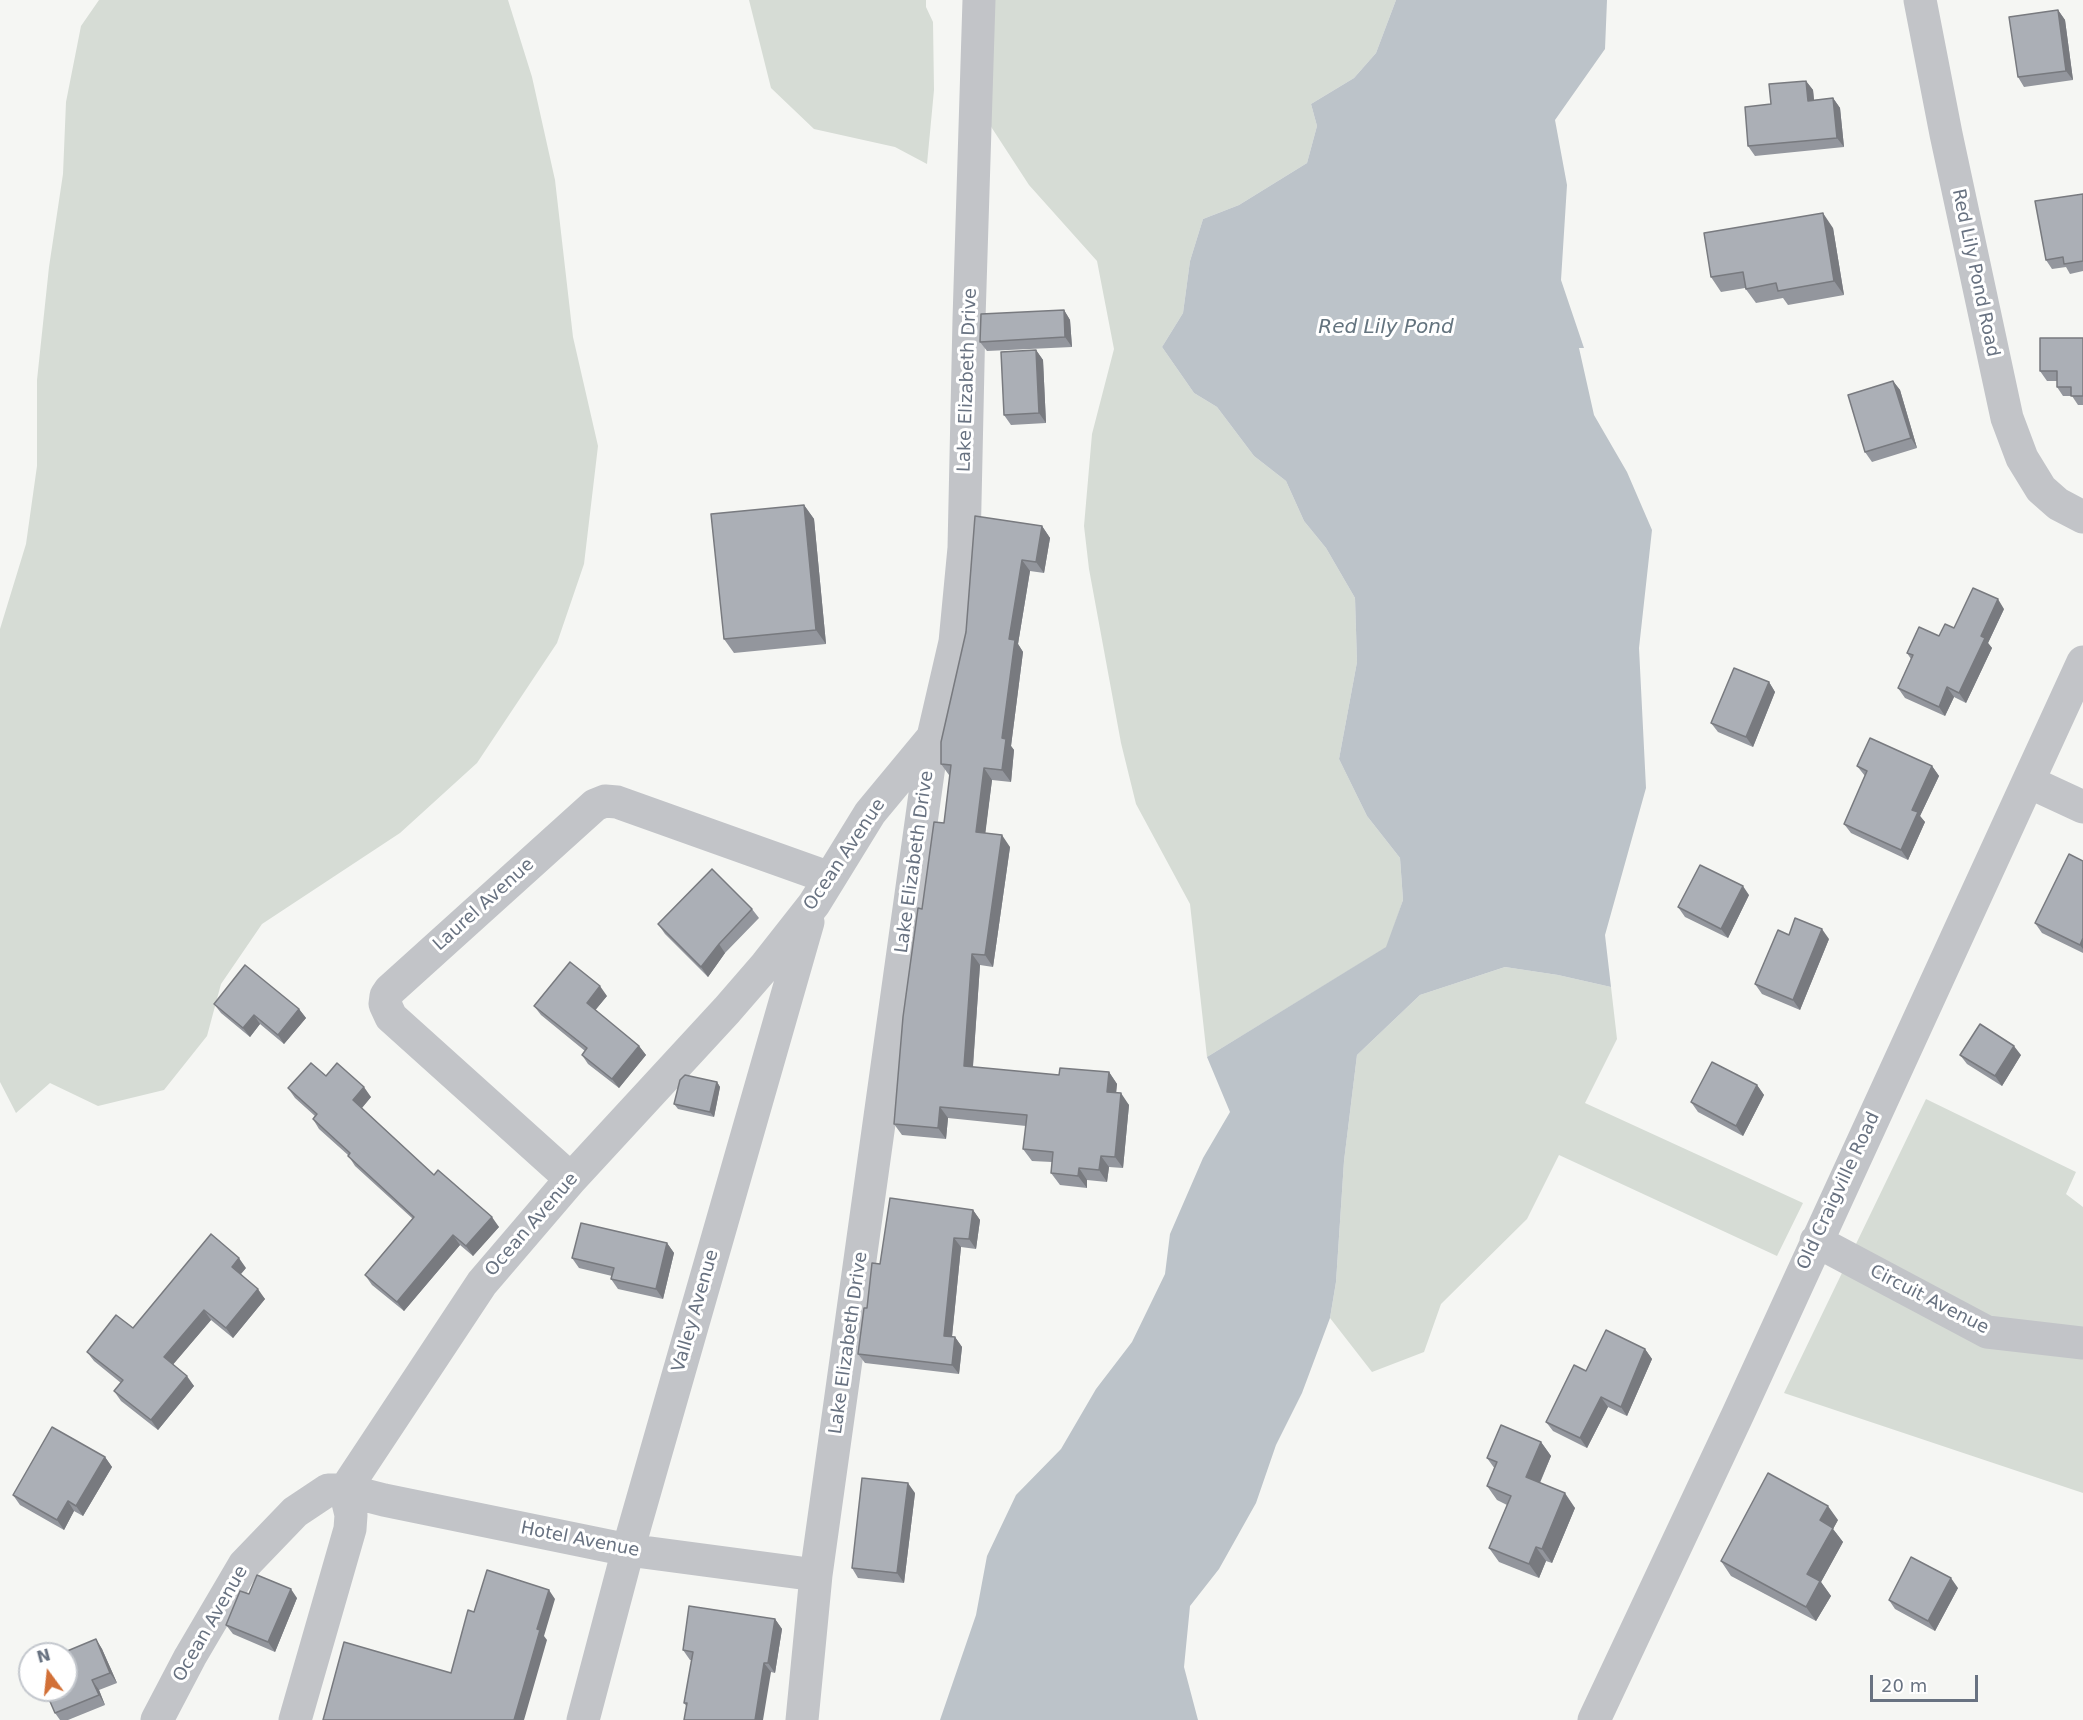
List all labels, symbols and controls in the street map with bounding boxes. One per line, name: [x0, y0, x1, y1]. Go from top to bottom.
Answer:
street label: Red Lily Pond Road: [1947, 187, 2003, 359]
street label: Lake Elizabeth Drive: [954, 288, 982, 472]
water label: Red Lily Pond: [1318, 316, 1454, 340]
street label: Lake Elizabeth Drive: [891, 769, 939, 955]
street label: Ocean Avenue: [800, 795, 890, 915]
street label: Laurel Avenue: [429, 854, 539, 956]
street label: Old Craigville Road: [1793, 1109, 1885, 1273]
street label: Ocean Avenue: [481, 1169, 583, 1281]
street label: Valley Avenue: [668, 1247, 724, 1375]
street label: Lake Elizabeth Drive: [825, 1250, 873, 1436]
street label: Circuit Avenue: [1866, 1261, 1992, 1339]
street label: Hotel Avenue: [519, 1518, 641, 1562]
street label: Ocean Avenue: [169, 1562, 253, 1686]
north arrow: [18, 1642, 78, 1702]
text: N: [35, 1645, 53, 1667]
scale bar: [1873, 1663, 1981, 1701]
text: 20 m: [1881, 1675, 1927, 1696]

